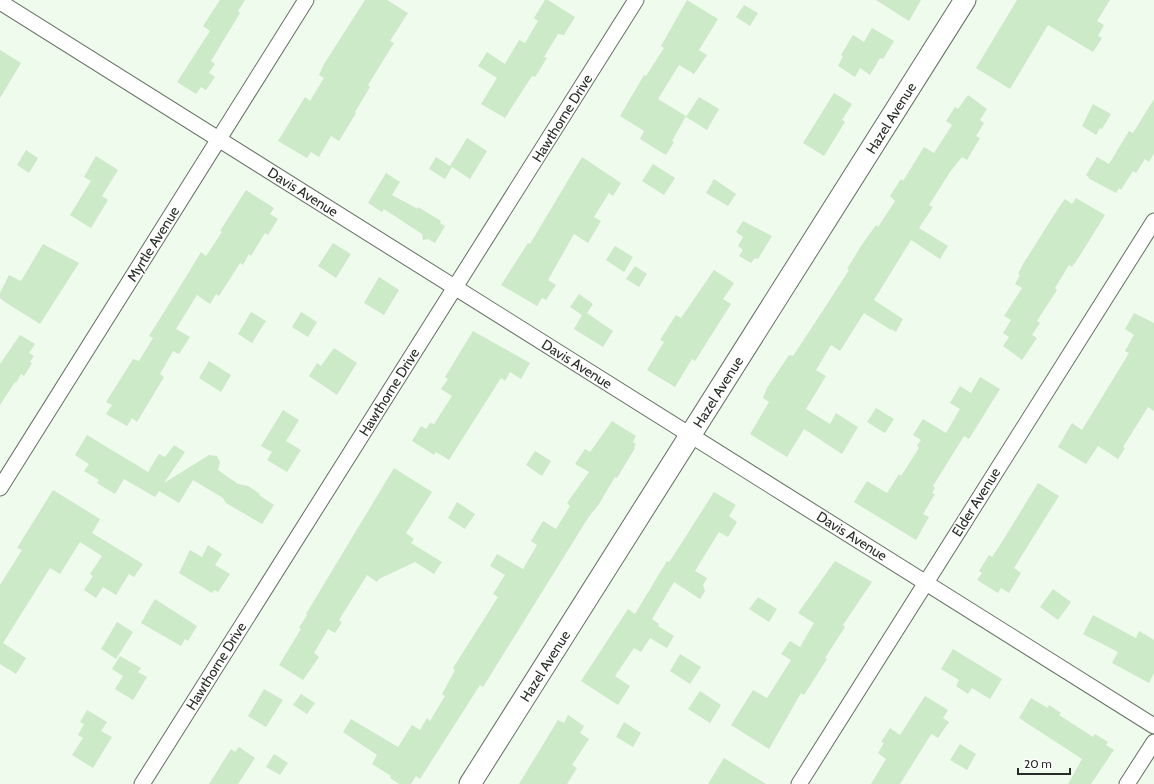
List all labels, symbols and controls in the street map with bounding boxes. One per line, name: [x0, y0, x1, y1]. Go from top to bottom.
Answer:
street label: Hawthorne Drive: [528, 71, 596, 165]
street label: Hazel Avenue: [862, 79, 920, 157]
street label: Davis Avenue: [264, 163, 342, 221]
street label: Myrtle Avenue: [123, 203, 183, 285]
street label: Davis Avenue: [538, 335, 616, 393]
street label: Hawthorne Drive: [355, 345, 423, 439]
street label: Hazel Avenue: [689, 353, 747, 431]
street label: Elder Avenue: [948, 464, 1004, 540]
street label: Davis Avenue: [813, 507, 891, 565]
street label: Hawthorne Drive: [182, 619, 250, 713]
street label: Hazel Avenue: [516, 627, 574, 705]
scale bar: [1018, 750, 1070, 776]
text: 20 m: [1024, 756, 1052, 771]

